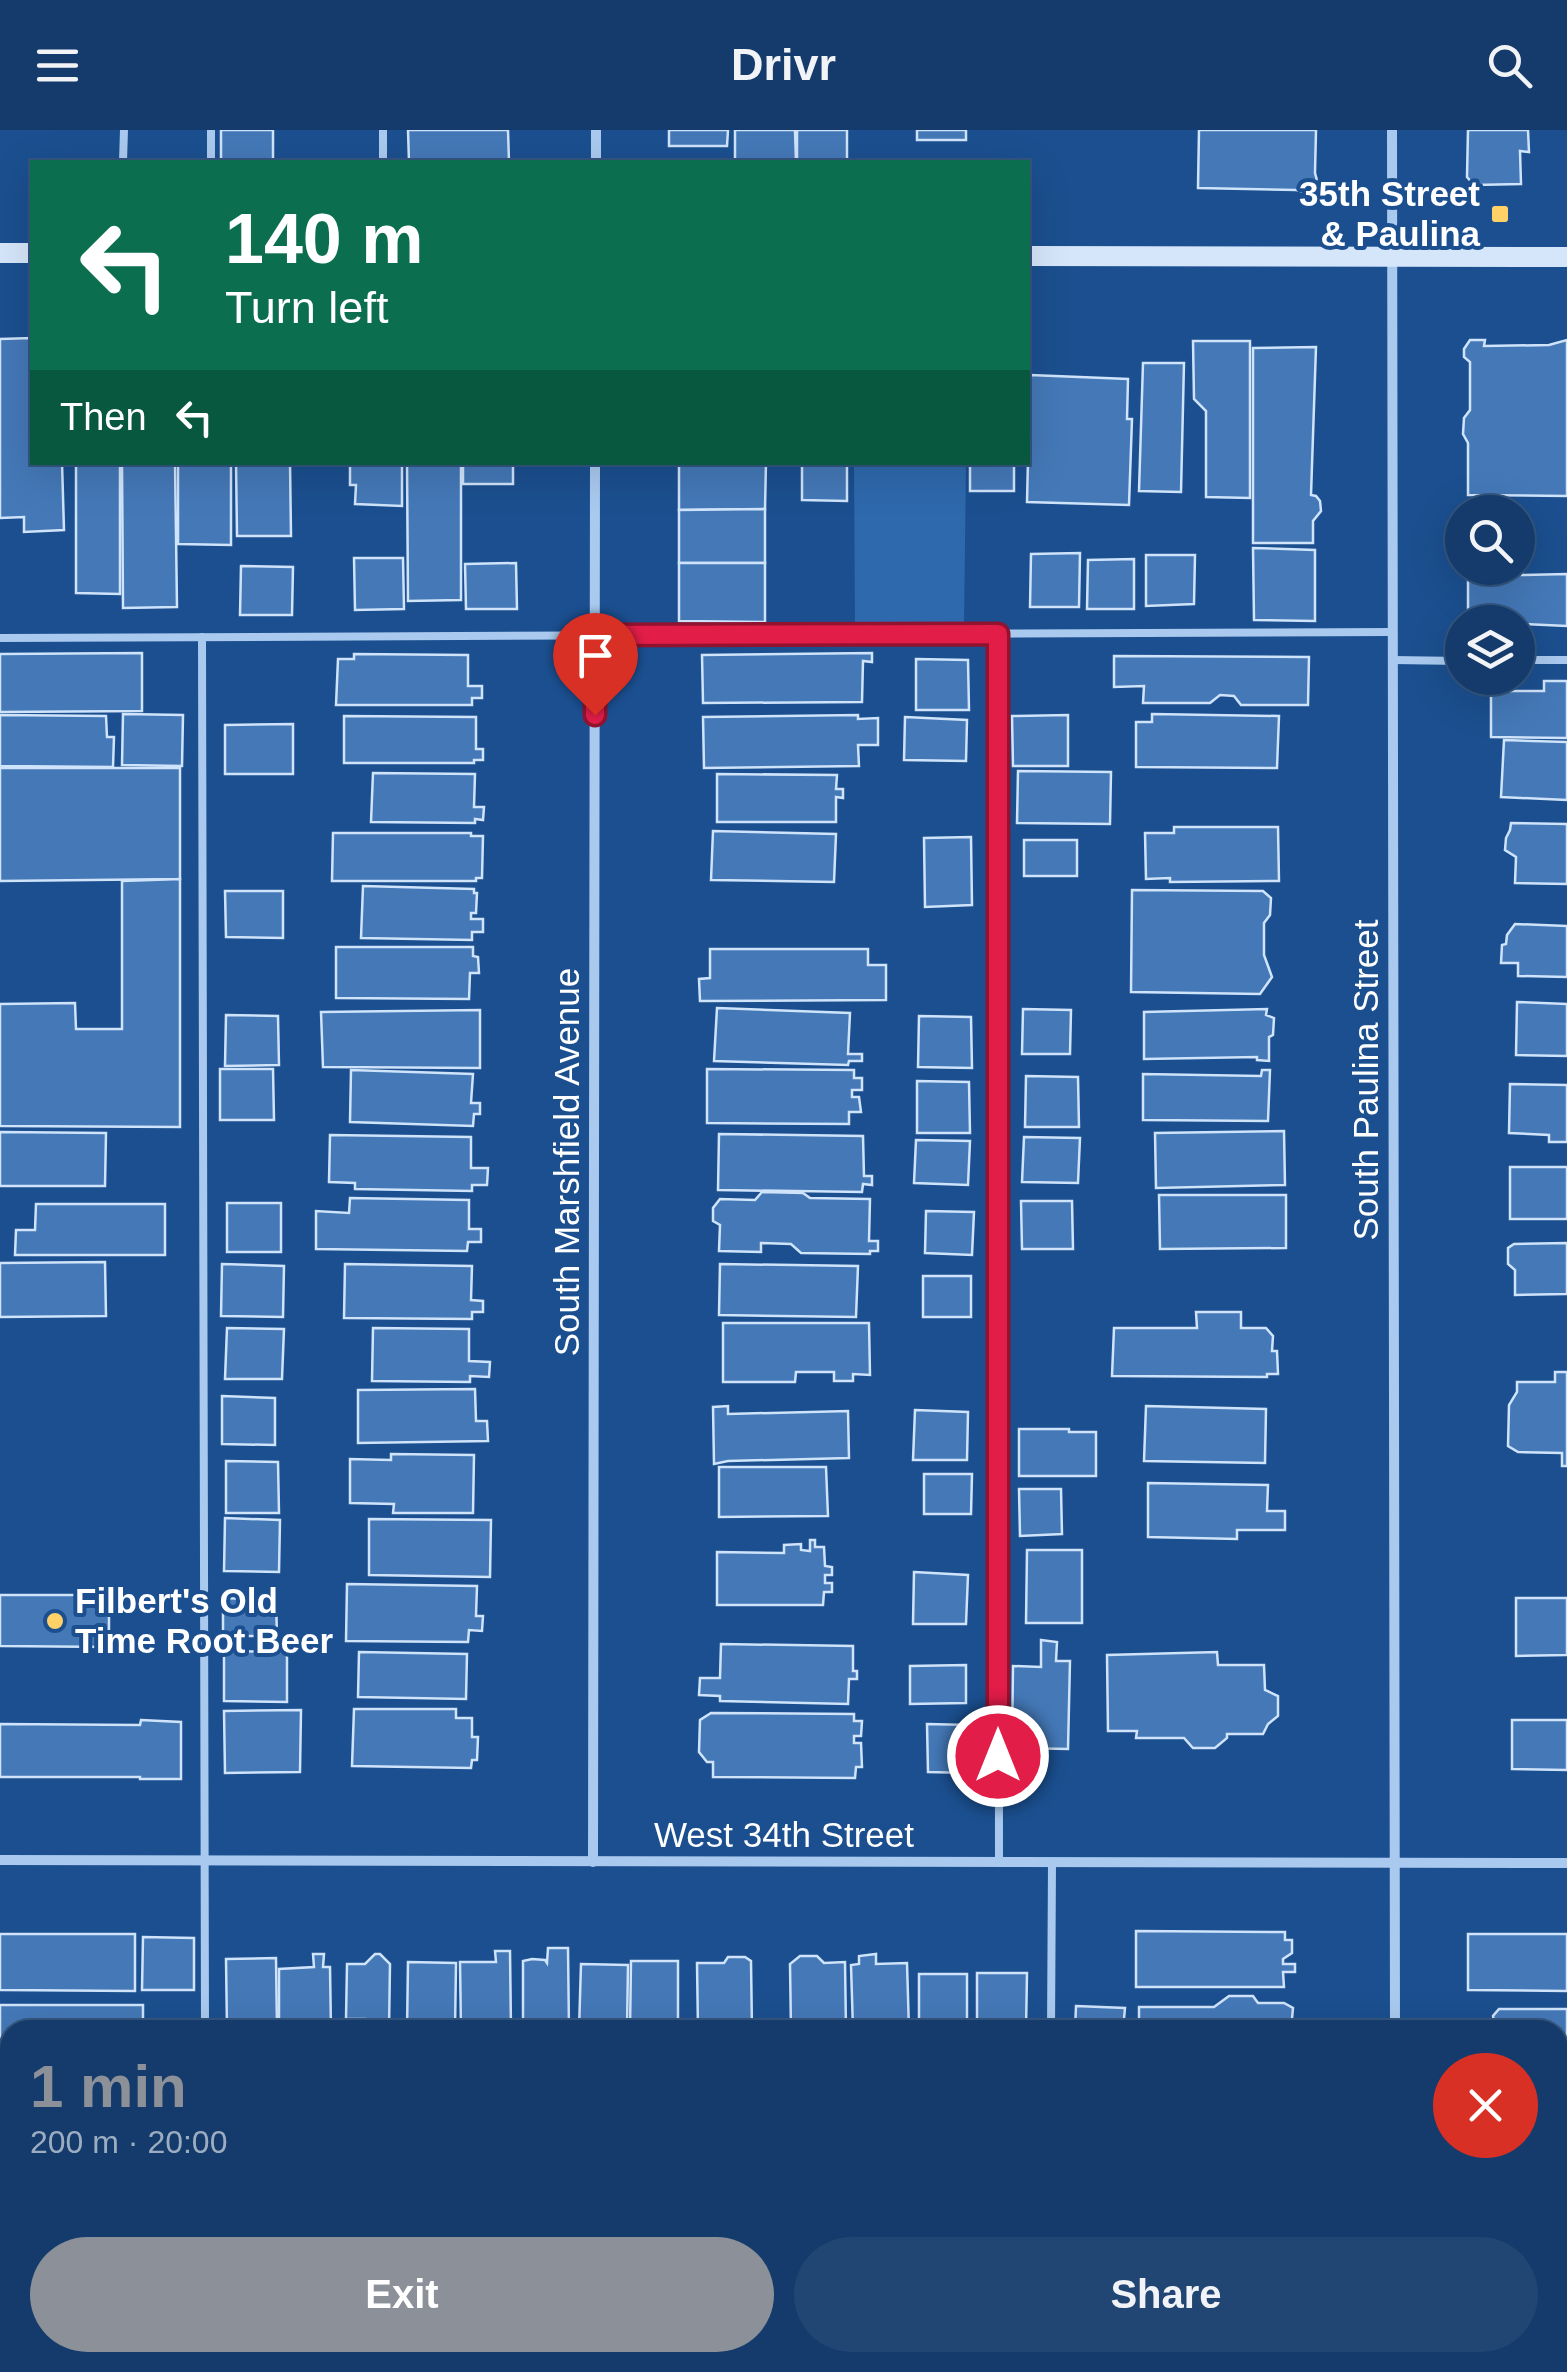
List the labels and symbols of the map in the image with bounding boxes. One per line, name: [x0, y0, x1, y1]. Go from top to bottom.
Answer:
place label: 35th Street & Paulina: [1299, 174, 1481, 253]
marker: 35th Street & Paulina: [1489, 203, 1511, 225]
pin: [553, 613, 638, 716]
street label: South Paulina Street: [1346, 919, 1385, 1241]
street label: South Marshfield Avenue: [547, 968, 586, 1356]
place label: Filbert's Old Time Root Beer: [75, 1581, 333, 1660]
marker: Filbert's Old Time Root Beer: [44, 1610, 66, 1632]
position arrow: [946, 1704, 1050, 1808]
street label: West 34th Street: [654, 1815, 914, 1854]

